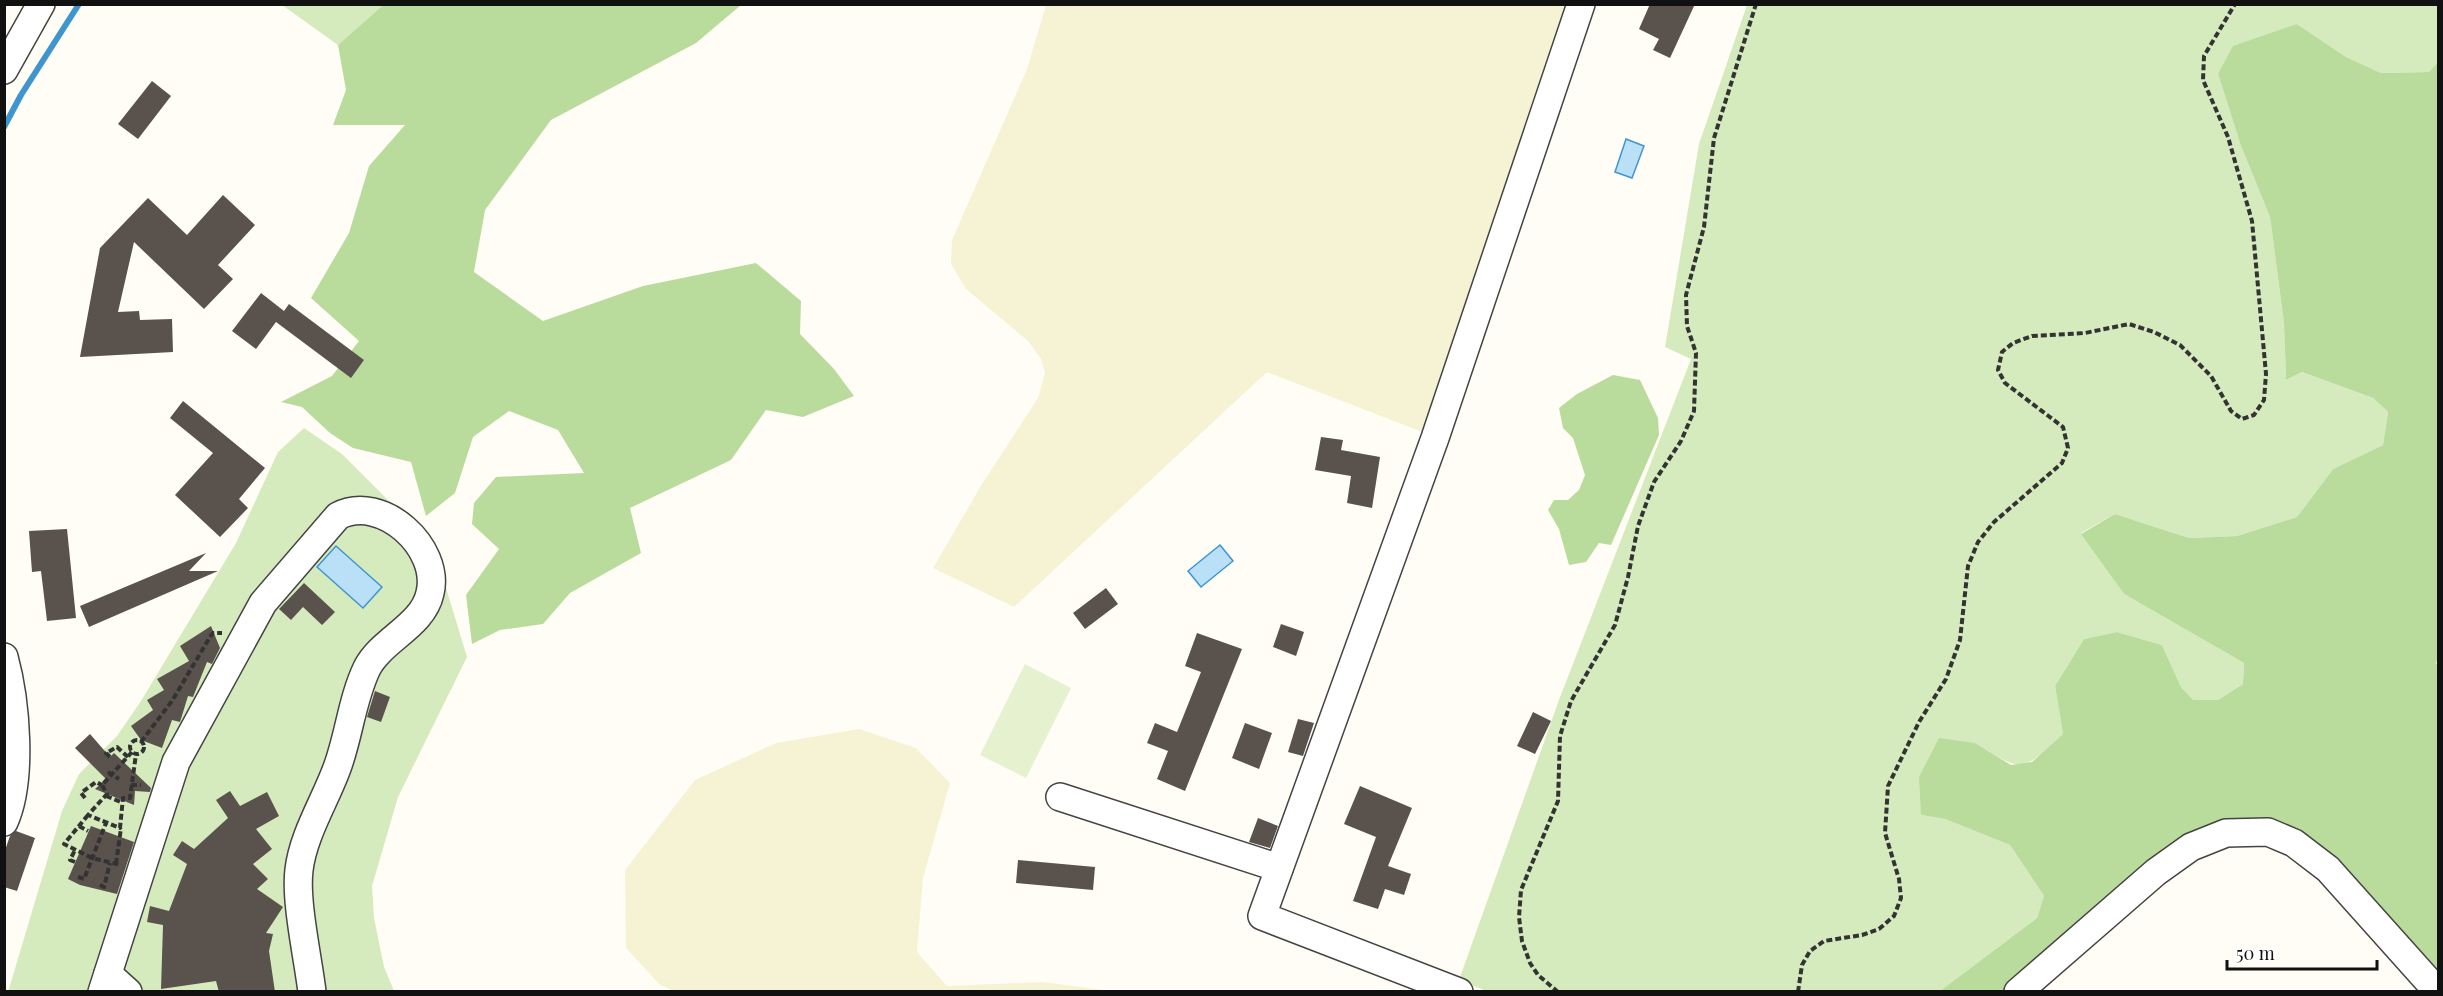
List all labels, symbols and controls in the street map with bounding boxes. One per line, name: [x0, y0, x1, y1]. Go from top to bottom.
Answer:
scale bar: [2227, 933, 2377, 971]
text: 50 m: [2236, 941, 2275, 965]

